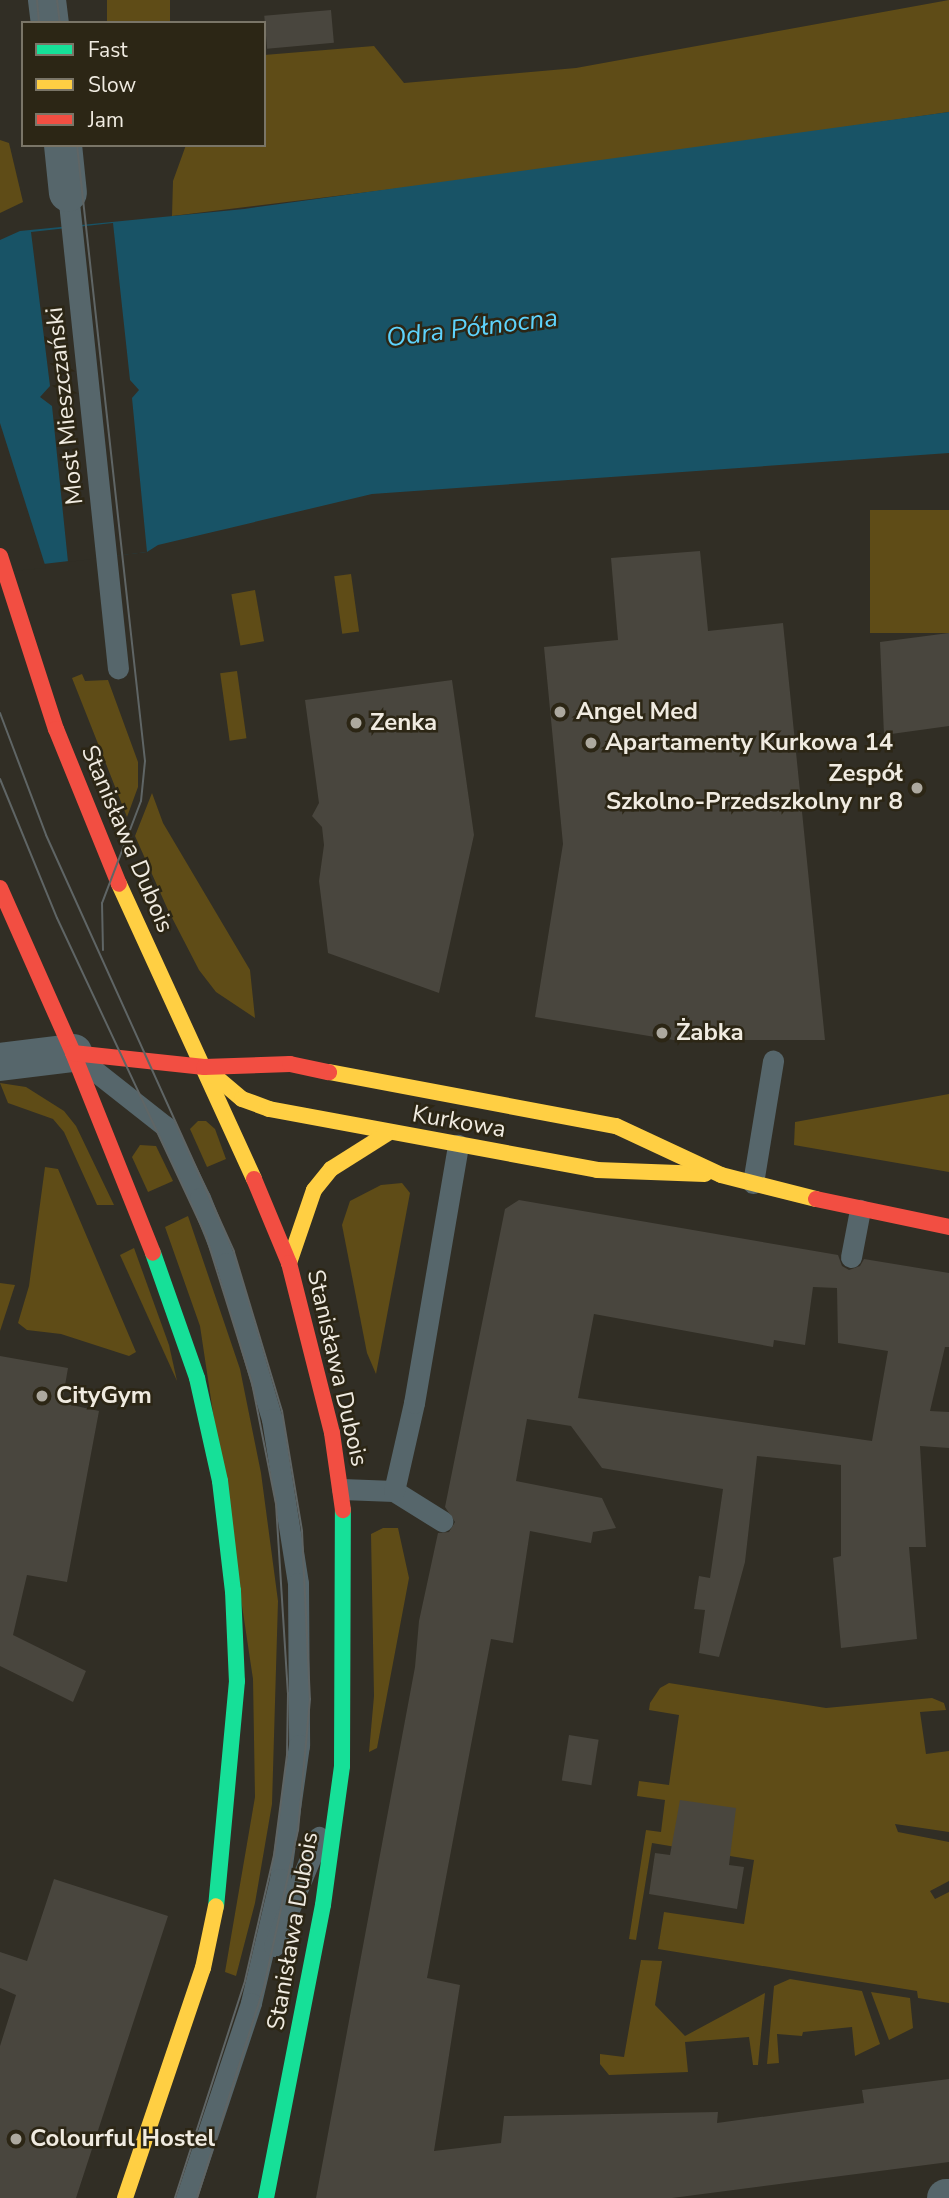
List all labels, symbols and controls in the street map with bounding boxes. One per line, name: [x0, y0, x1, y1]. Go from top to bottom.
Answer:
legend: [21, 21, 266, 147]
text: Fast: [88, 36, 128, 64]
text: Slow: [88, 71, 136, 99]
text: Jam: [88, 106, 124, 134]
water label: Odra Północna: [384, 302, 560, 354]
street label: Most Mieszczański: [40, 306, 90, 506]
place label: Angel Med: [576, 698, 698, 726]
marker: Angel Med: [550, 702, 570, 722]
place label: Zenka: [370, 709, 437, 737]
marker: Zenka: [348, 715, 364, 731]
place label: Apartamenty Kurkowa 14: [605, 729, 893, 757]
marker: Apartamenty Kurkowa 14: [583, 735, 599, 751]
street label: Stanisława Dubois: [75, 741, 179, 937]
place label: Zespół Szkolno-Przedszkolny nr 8: [606, 760, 903, 816]
marker: Zespół Szkolno-Przedszkolny nr 8: [909, 780, 925, 796]
place label: Żabka: [676, 1019, 744, 1047]
marker: Żabka: [654, 1025, 670, 1041]
street label: Kurkowa: [410, 1100, 508, 1144]
street label: Stanisława Dubois: [300, 1267, 374, 1469]
place label: CityGym: [56, 1382, 152, 1410]
marker: CityGym: [34, 1388, 50, 1404]
street label: Stanisława Dubois: [261, 1830, 325, 2032]
place label: Colourful Hostel: [30, 2125, 215, 2153]
marker: Colourful Hostel: [8, 2131, 24, 2147]

